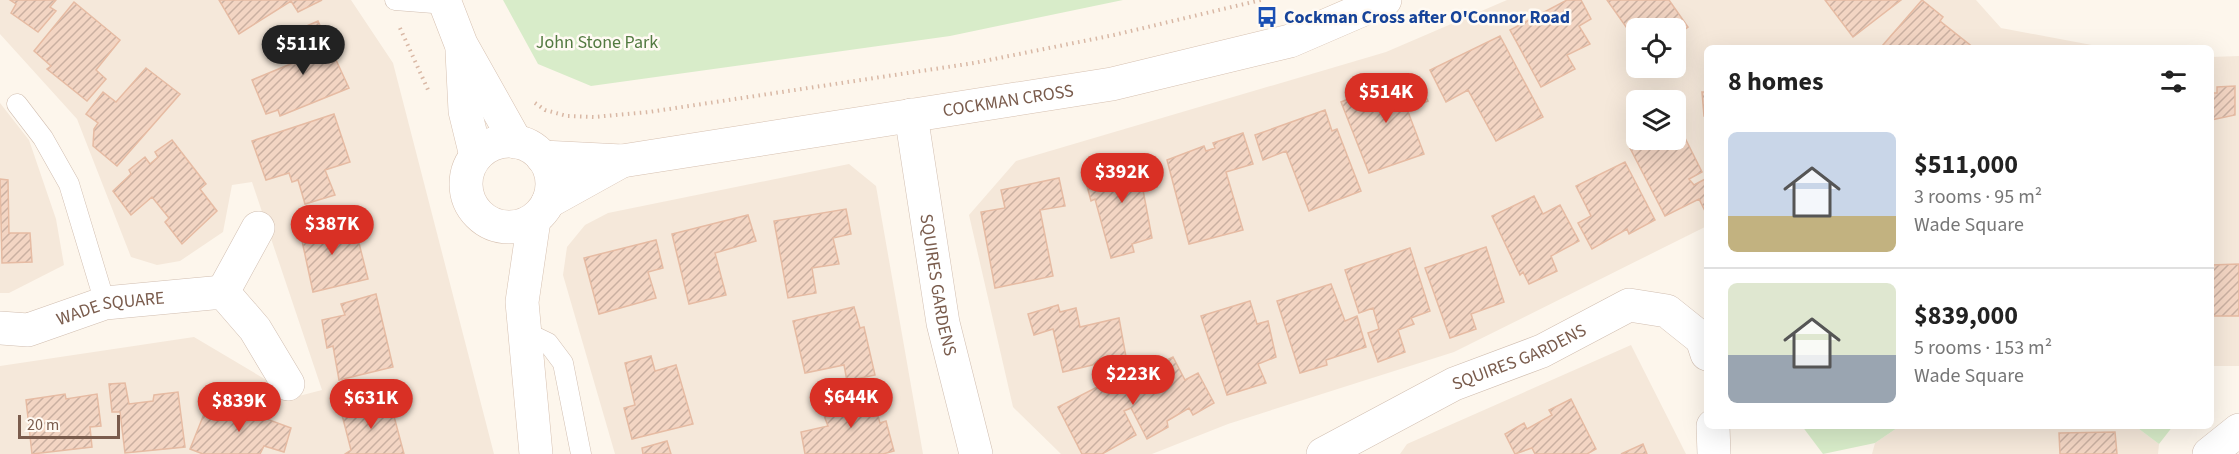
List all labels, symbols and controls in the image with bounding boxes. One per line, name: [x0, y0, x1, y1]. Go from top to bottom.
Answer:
bus stop icon: Cockman Cross after O'Connor Road: [1255, 5, 1279, 29]
place label: Cockman Cross after O'Connor Road: [1284, 5, 1570, 30]
map controls: [1626, 18, 1686, 150]
button: locate: [1626, 18, 1686, 78]
pin: $511K: [261, 25, 345, 76]
text: $511K: [276, 30, 330, 58]
park label: John Stone Park: [536, 30, 658, 55]
text: 8 homes: [1728, 63, 1823, 100]
icon: filters: [2157, 65, 2190, 98]
pin: $514K: [1344, 73, 1428, 124]
street label: COCKMAN CROSS: [941, 78, 1075, 123]
text: $514K: [1359, 78, 1413, 106]
button: layers: [1626, 90, 1686, 150]
text: $511,000: [1914, 146, 2018, 183]
pin: $392K: [1080, 153, 1164, 204]
icon: home: [1776, 156, 1848, 228]
text: $392K: [1095, 158, 1149, 186]
text: 3 rooms · 95 m²: [1914, 183, 2042, 211]
pin: $387K: [290, 205, 374, 256]
text: $387K: [305, 210, 359, 238]
text: Wade Square: [1914, 211, 2024, 239]
street label: SQUIRES GARDENS: [914, 212, 963, 359]
street label: WADE SQUARE: [53, 285, 166, 332]
text: $839,000: [1914, 297, 2018, 334]
icon: home: [1776, 307, 1848, 379]
street label: SQUIRES GARDENS: [1448, 317, 1591, 396]
text: 5 rooms · 153 m²: [1914, 334, 2052, 362]
pin: $223K: [1091, 355, 1175, 406]
text: $223K: [1106, 360, 1160, 388]
text: Wade Square: [1914, 362, 2024, 390]
pin: $644K: [809, 378, 893, 429]
pin: $631K: [329, 379, 413, 430]
pin: $839K: [197, 382, 281, 433]
text: $644K: [824, 383, 878, 411]
text: $631K: [344, 384, 398, 412]
text: $839K: [212, 387, 266, 415]
scale bar: [18, 412, 120, 440]
text: 20 m: [27, 414, 59, 436]

